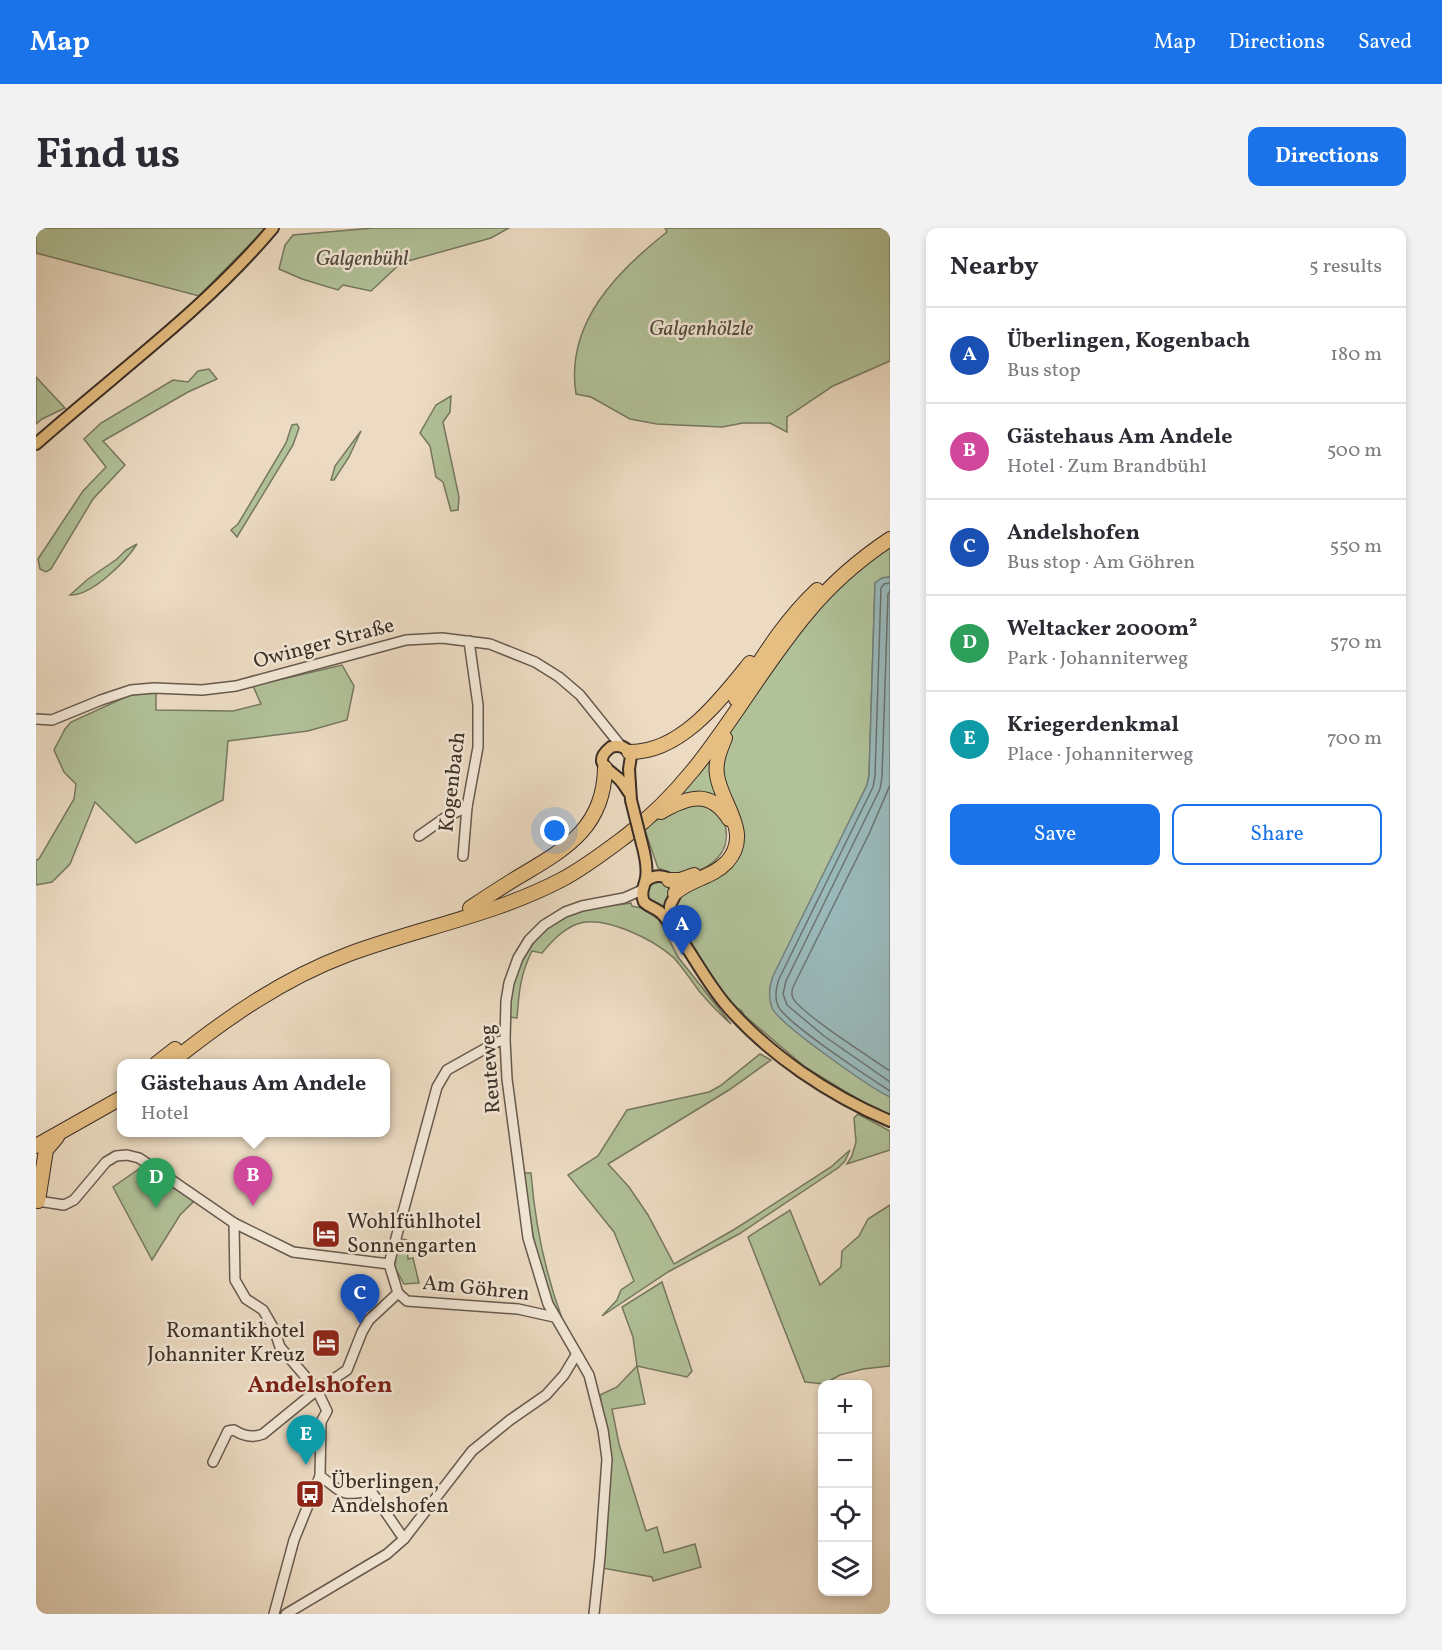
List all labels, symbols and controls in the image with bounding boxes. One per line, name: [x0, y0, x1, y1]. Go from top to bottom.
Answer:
text: Map: [30, 23, 90, 62]
text: Map: [1154, 28, 1196, 57]
text: Directions: [1229, 28, 1325, 57]
text: Saved: [1358, 28, 1412, 57]
text: Find us: [36, 127, 180, 186]
button: Directions: [1248, 127, 1406, 186]
park label: Galgenbühl: [315, 245, 409, 274]
text: Nearby: [950, 249, 1039, 285]
text: 5 results: [1309, 253, 1382, 281]
park label: Galgenhölzle: [649, 315, 753, 344]
text: Überlingen, Kogenbach: [1007, 326, 1250, 357]
text: A: [962, 341, 977, 369]
text: 180 m: [1330, 341, 1382, 369]
text: Bus stop: [1007, 357, 1081, 385]
text: Gästehaus Am Andele: [1007, 422, 1233, 453]
text: B: [963, 437, 976, 465]
text: 500 m: [1327, 437, 1382, 465]
text: Hotel · Zum Brandbühl: [1007, 453, 1207, 481]
text: Andelshofen: [1007, 518, 1140, 549]
text: C: [963, 533, 976, 561]
text: 550 m: [1329, 533, 1382, 561]
text: Bus stop · Am Göhren: [1007, 549, 1195, 577]
street label: Owinger Straße: [250, 611, 398, 677]
text: Weltacker 2000m²: [1007, 614, 1197, 645]
text: D: [962, 629, 977, 657]
text: 570 m: [1330, 629, 1382, 657]
text: Park · Johanniterweg: [1007, 645, 1188, 673]
text: Kriegerdenkmal: [1007, 710, 1179, 741]
text: E: [963, 725, 976, 753]
text: 700 m: [1327, 725, 1382, 753]
street label: Kogenbach: [432, 730, 474, 834]
text: Place · Johanniterweg: [1007, 741, 1193, 769]
button: Save: [950, 804, 1160, 865]
button: Share: [1172, 804, 1382, 865]
your location: [540, 816, 569, 845]
pin: A: [662, 906, 702, 955]
street label: Reuteweg: [473, 1023, 509, 1115]
popup: [117, 1059, 390, 1137]
text: Gästehaus Am Andele: [141, 1069, 366, 1100]
text: Hotel: [141, 1100, 189, 1128]
pin: B: [234, 1156, 272, 1206]
pin: D: [136, 1158, 176, 1208]
place label: Wohlfühlhotel Sonnengarten: [347, 1208, 481, 1261]
hotel icon: Wohlfühlhotel Sonnengarten: [310, 1218, 342, 1250]
street label: Am Göhren: [421, 1269, 531, 1309]
pin: C: [340, 1274, 380, 1324]
place label: Romantikhotel Johanniter Kreuz: [147, 1317, 305, 1370]
hotel icon: Romantikhotel Johanniter Kreuz: [310, 1327, 342, 1359]
district label: Andelshofen: [247, 1369, 393, 1403]
map controls: [818, 1380, 872, 1596]
button: +: [818, 1380, 872, 1434]
pin: E: [286, 1416, 326, 1465]
button: −: [818, 1434, 872, 1488]
place label: Überlingen, Andelshofen: [331, 1468, 449, 1521]
bus stop icon: Überlingen, Andelshofen: [294, 1478, 326, 1510]
button: locate: [818, 1488, 872, 1542]
button: layers: [818, 1542, 872, 1596]

